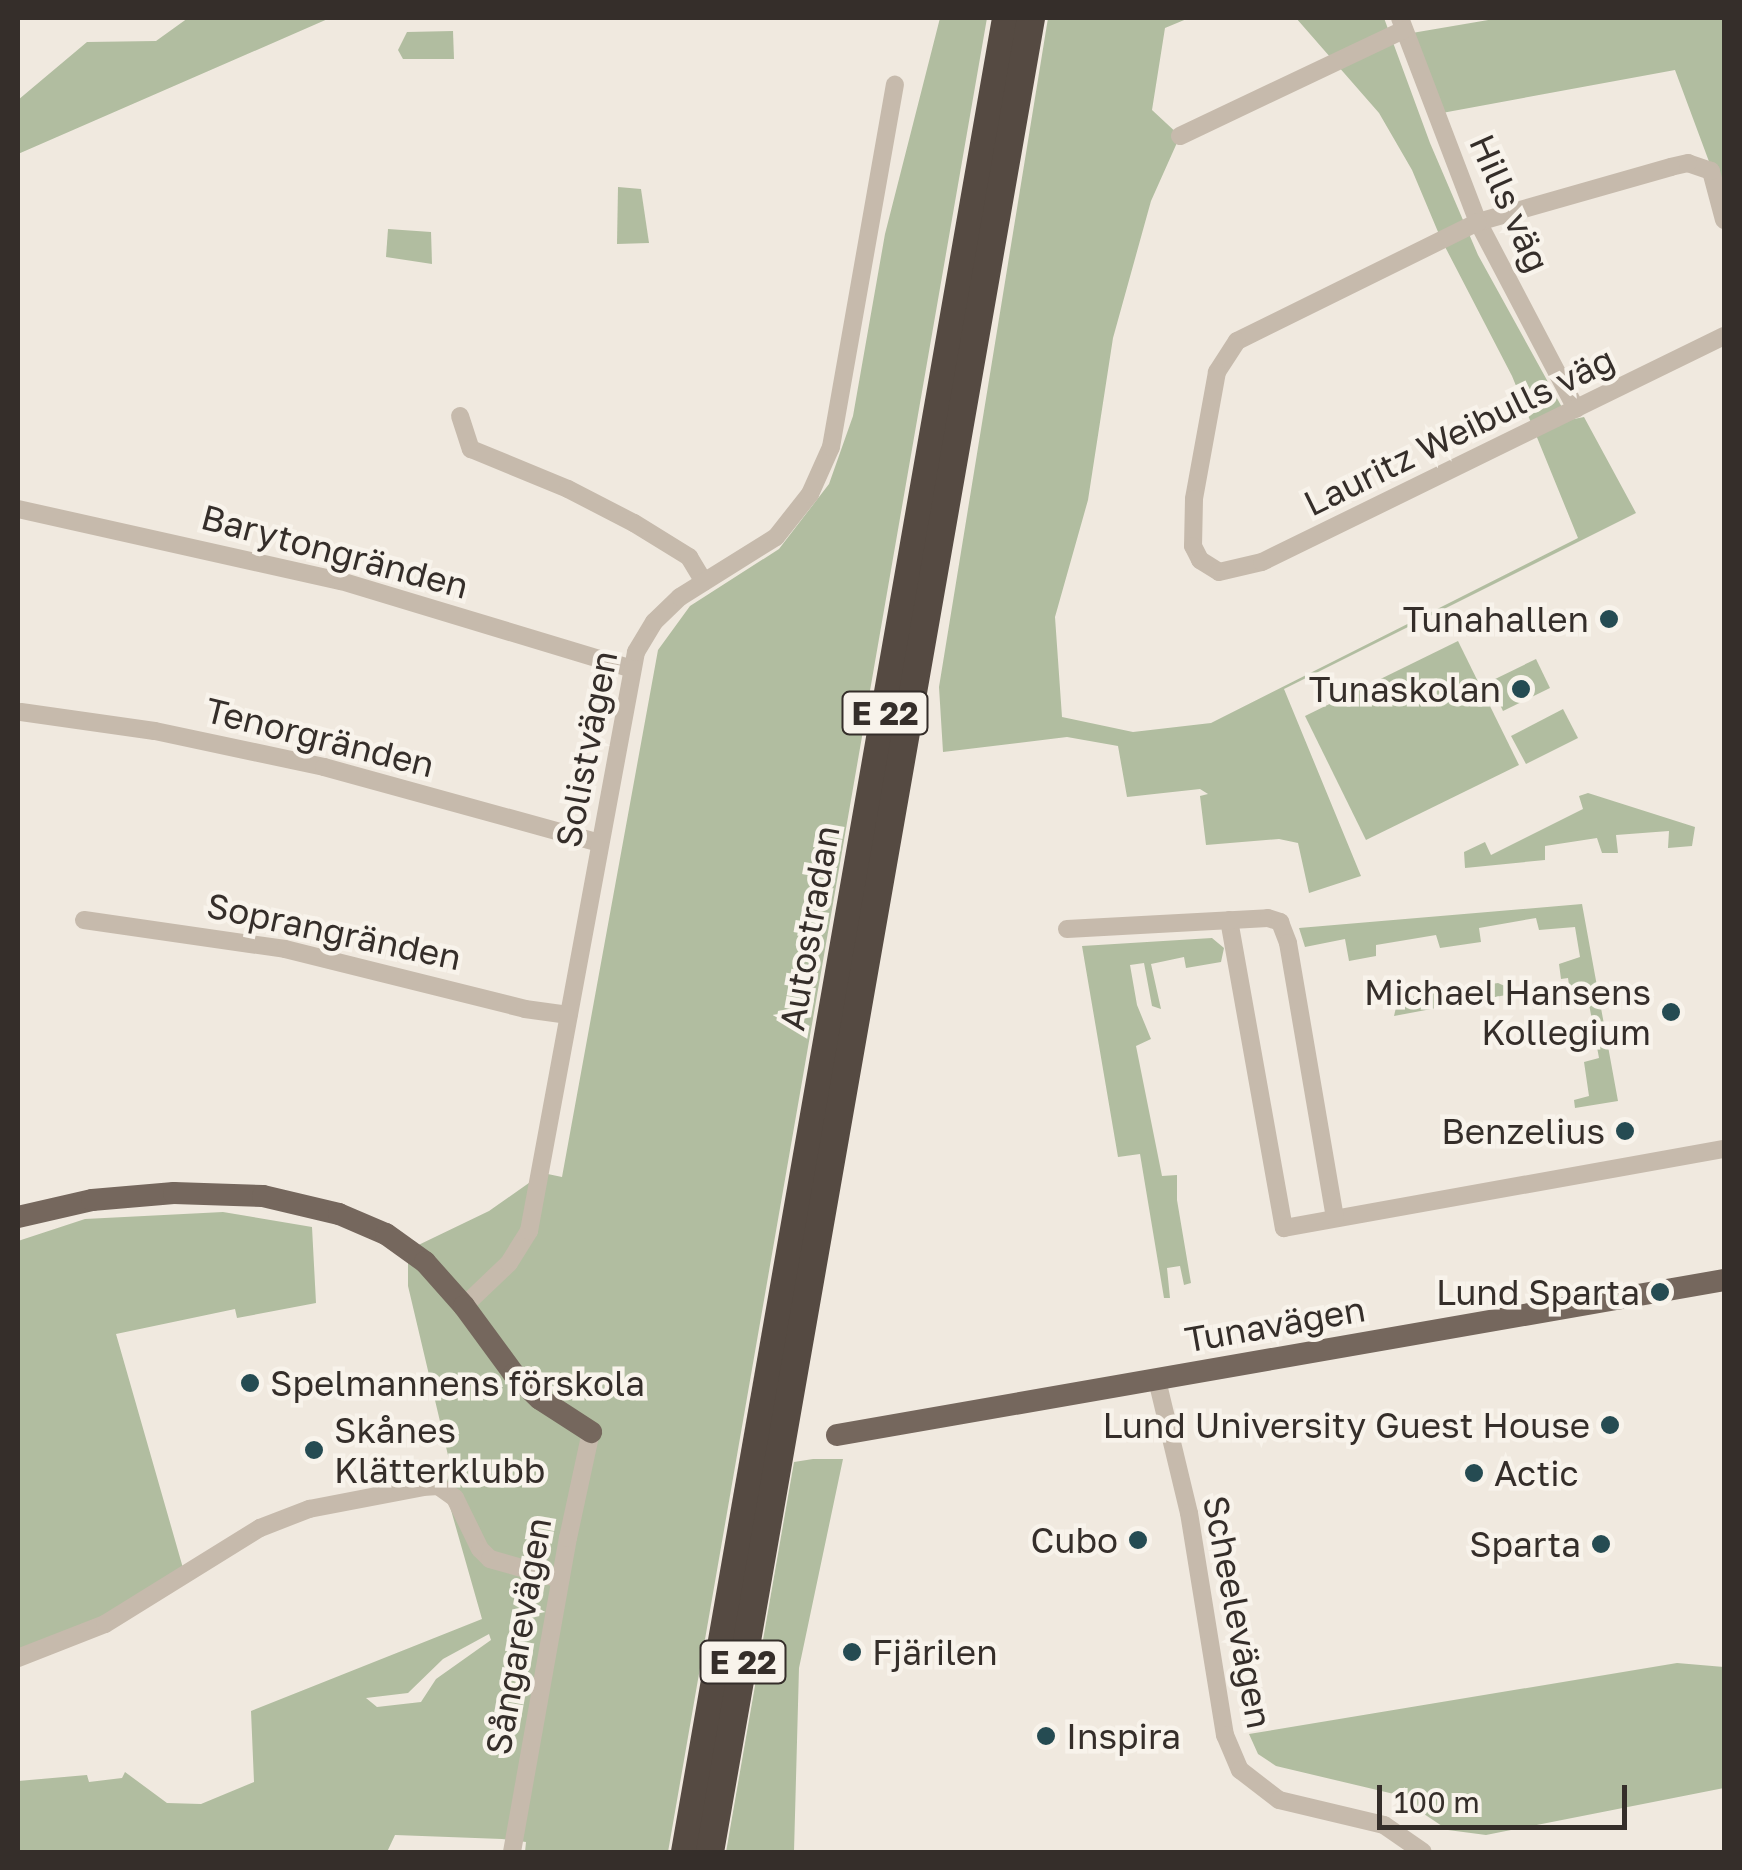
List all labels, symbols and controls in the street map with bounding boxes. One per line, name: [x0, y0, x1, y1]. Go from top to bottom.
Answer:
street label: Hills väg: [1461, 128, 1559, 278]
street label: Lauritz Weibulls väg: [1297, 338, 1621, 524]
street label: Barytongränden: [197, 495, 473, 607]
place label: Tunahallen: [1403, 598, 1589, 640]
marker: Tunahallen: [1598, 608, 1620, 630]
street label: Solistvägen: [546, 647, 626, 851]
place label: Tunaskolan: [1309, 668, 1501, 710]
marker: Tunaskolan: [1510, 678, 1532, 700]
road number: E 22: [840, 686, 930, 740]
street label: Tenorgränden: [201, 688, 439, 786]
street label: Autostradan: [770, 822, 848, 1034]
street label: Soprangränden: [203, 884, 465, 978]
place label: Michael Hansens Kollegium: [1364, 971, 1651, 1053]
marker: Michael Hansens Kollegium: [1660, 1001, 1682, 1023]
place label: Benzelius: [1441, 1110, 1605, 1152]
marker: Benzelius: [1614, 1120, 1636, 1142]
place label: Lund Sparta: [1436, 1271, 1640, 1313]
marker: Lund Sparta: [1649, 1281, 1671, 1303]
street label: Tunavägen: [1182, 1287, 1368, 1361]
place label: Spelmannens förskola: [270, 1362, 645, 1404]
marker: Spelmannens förskola: [239, 1372, 261, 1394]
place label: Lund University Guest House: [1102, 1404, 1590, 1446]
place label: Skånes Klätterklubb: [334, 1409, 545, 1491]
marker: Lund University Guest House: [1599, 1414, 1621, 1436]
marker: Skånes Klätterklubb: [303, 1439, 325, 1461]
place label: Actic: [1494, 1452, 1579, 1494]
marker: Actic: [1463, 1462, 1485, 1484]
street label: Scheelevägen: [1195, 1492, 1281, 1732]
street label: Sångarevägen: [476, 1514, 560, 1758]
place label: Cubo: [1031, 1519, 1118, 1561]
place label: Sparta: [1469, 1523, 1581, 1565]
marker: Cubo: [1127, 1529, 1149, 1551]
marker: Sparta: [1590, 1533, 1612, 1555]
place label: Fjärilen: [872, 1631, 998, 1673]
road number: E 22: [698, 1635, 788, 1689]
marker: Fjärilen: [841, 1641, 863, 1663]
place label: Inspira: [1066, 1715, 1181, 1757]
marker: Inspira: [1035, 1725, 1057, 1747]
scale bar: [1382, 1765, 1632, 1827]
text: 100 m: [1394, 1784, 1480, 1820]

